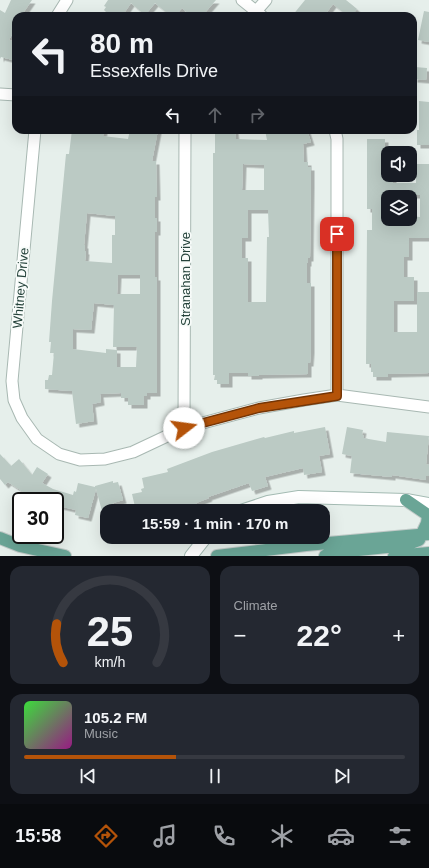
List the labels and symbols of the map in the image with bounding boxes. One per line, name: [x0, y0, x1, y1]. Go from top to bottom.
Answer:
pin: [320, 217, 354, 251]
street label: Stranahan Drive: [178, 232, 193, 326]
street label: Whitney Drive: [10, 247, 31, 329]
position arrow: [163, 407, 205, 449]
speed limit sign: 30: [12, 492, 64, 544]

